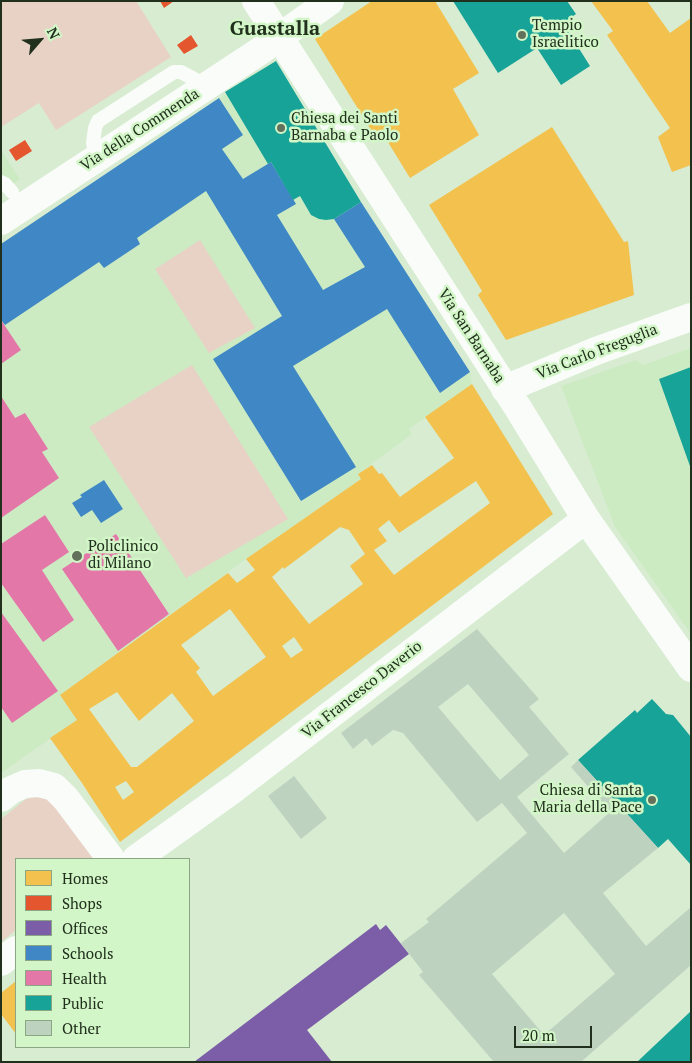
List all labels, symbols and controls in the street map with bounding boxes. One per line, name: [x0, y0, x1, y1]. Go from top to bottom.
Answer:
north arrow: [15, 15, 65, 65]
district label: Guastalla: [230, 17, 320, 41]
place label: Tempio Israelitico: [532, 17, 599, 52]
text: N: [43, 24, 65, 42]
marker: Tempio Israelitico: [516, 29, 528, 41]
street label: Via della Commenda: [77, 85, 203, 175]
place label: Chiesa dei Santi Barnaba e Paolo: [291, 110, 398, 145]
marker: Chiesa dei Santi Barnaba e Paolo: [275, 122, 287, 134]
street label: Via San Barnaba: [434, 285, 508, 387]
street label: Via Carlo Freguglia: [534, 321, 660, 383]
place label: Policlinico di Milano: [88, 538, 158, 573]
marker: Policlinico di Milano: [70, 549, 84, 563]
street label: Via Francesco Daverio: [298, 638, 426, 742]
place label: Chiesa di Santa Maria della Pace: [533, 782, 642, 817]
marker: Chiesa di Santa Maria della Pace: [646, 794, 658, 806]
legend: [15, 858, 190, 1048]
text: Homes: [62, 868, 108, 888]
text: Shops: [62, 893, 102, 913]
text: Offices: [62, 918, 108, 938]
text: Schools: [62, 943, 113, 963]
text: Health: [62, 968, 107, 988]
text: Public: [62, 993, 104, 1013]
scale bar: [517, 1016, 594, 1048]
text: Other: [62, 1018, 101, 1038]
text: 20 m: [522, 1025, 555, 1045]

